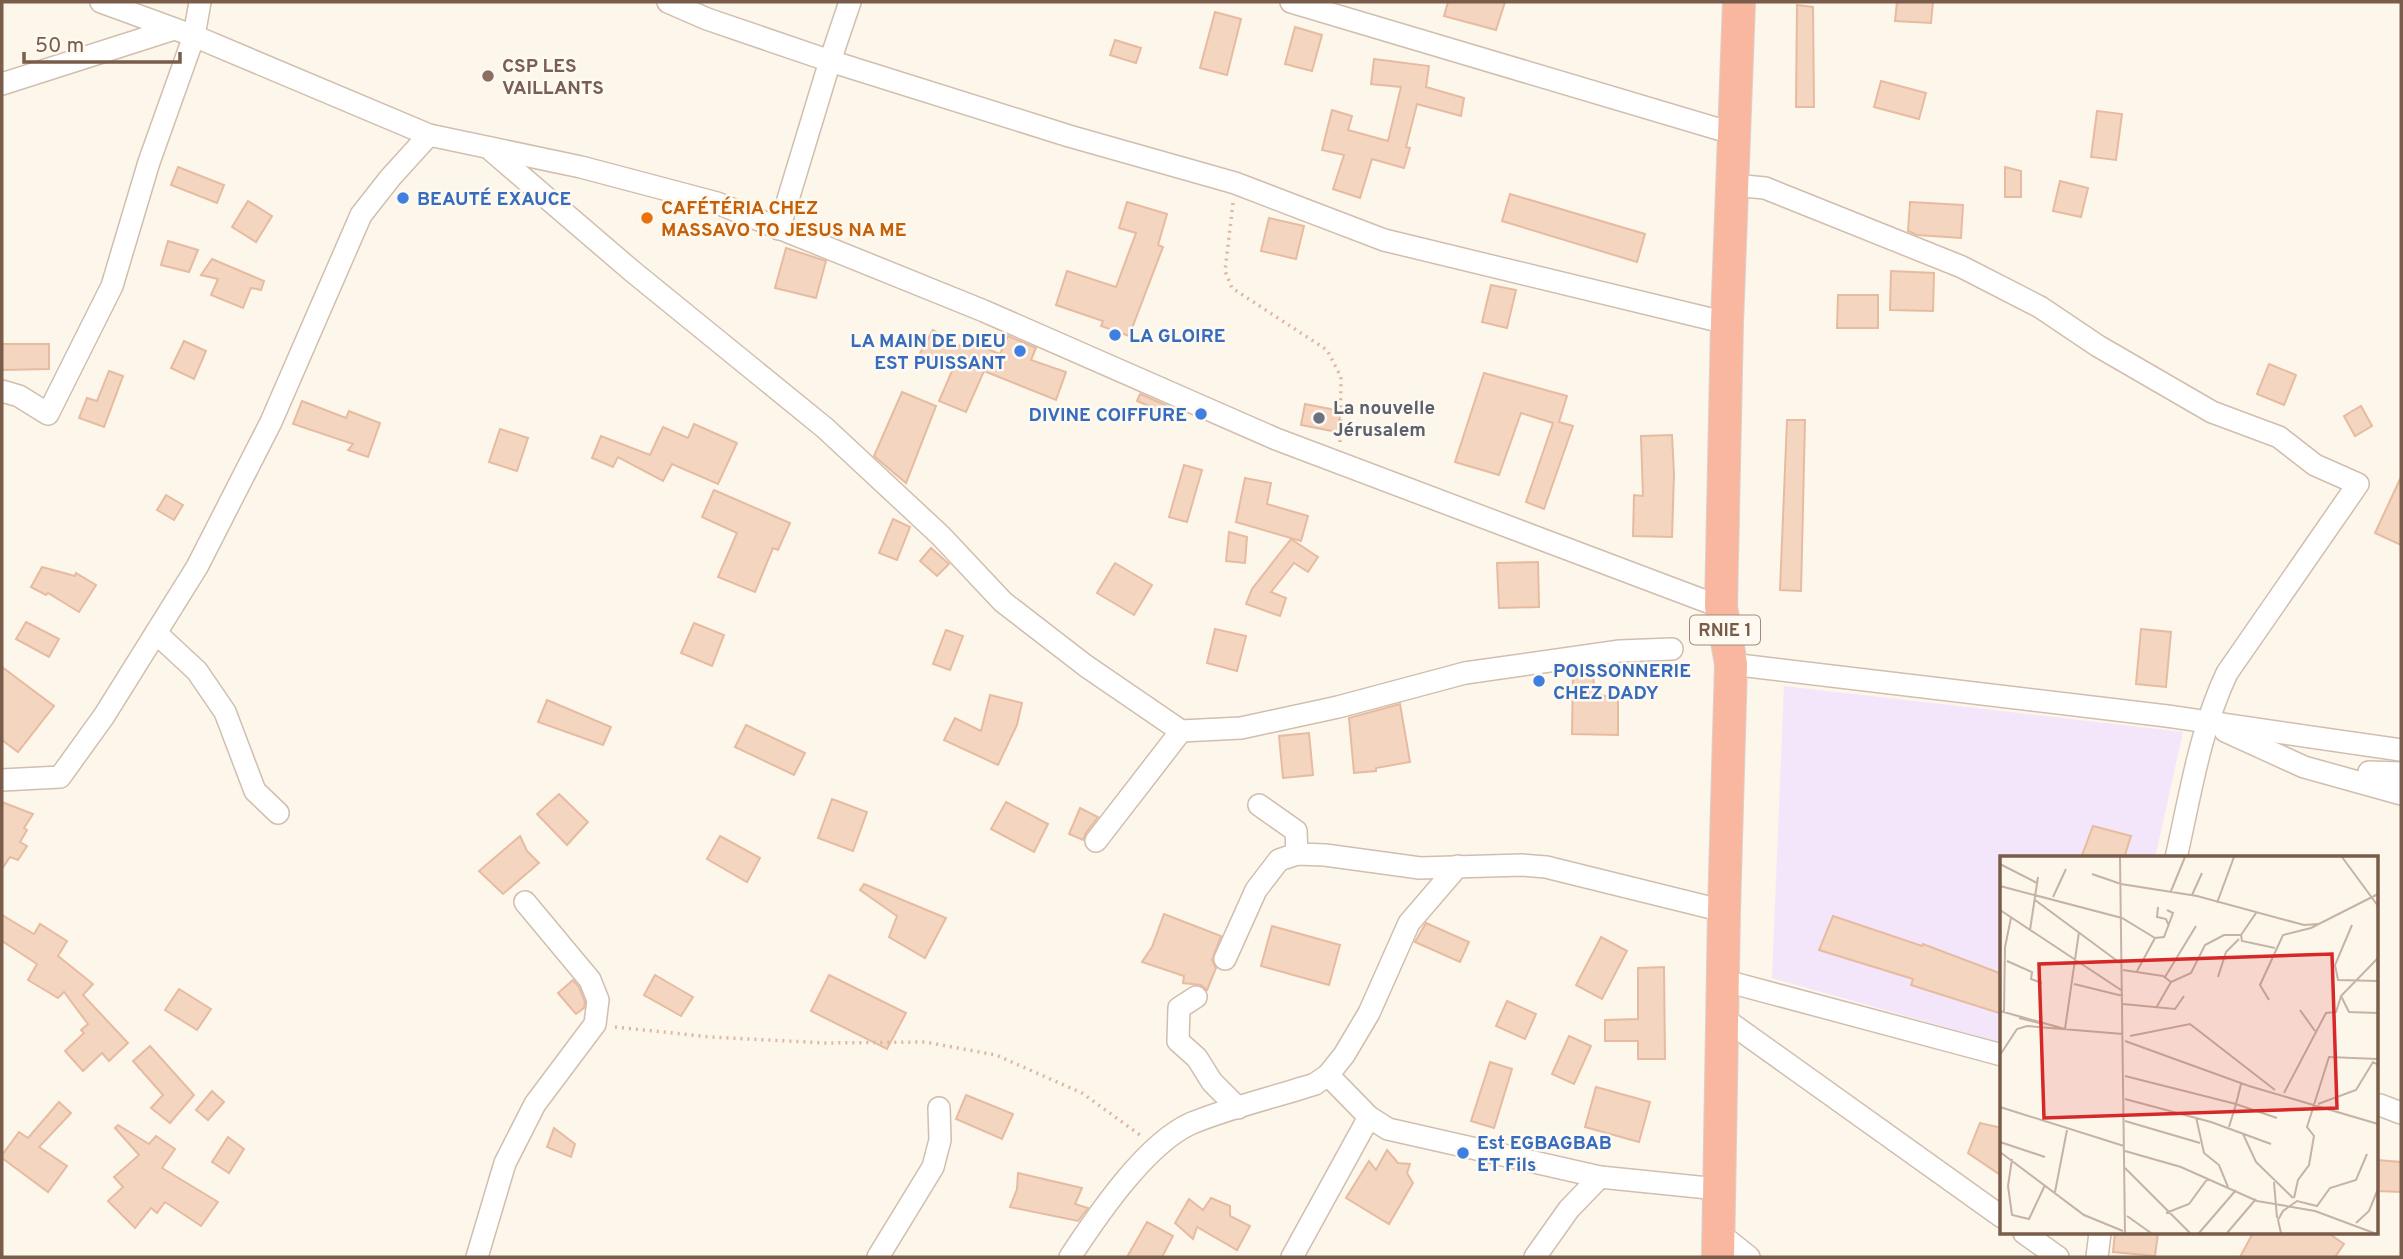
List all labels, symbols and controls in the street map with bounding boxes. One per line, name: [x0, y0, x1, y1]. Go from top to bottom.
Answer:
scale bar: [24, 21, 180, 65]
text: 50 m: [35, 33, 84, 60]
place label: CSP LES VAILLANTS: [502, 55, 604, 101]
marker: CSP LES VAILLANTS: [480, 68, 496, 84]
place label: BEAUTÉ EXAUCE: [417, 187, 571, 212]
marker: BEAUTÉ EXAUCE: [395, 190, 411, 206]
place label: CAFÉTÉRIA CHEZ MASSAVO TO JESUS NA ME: [661, 196, 907, 243]
marker: CAFÉTÉRIA CHEZ MASSAVO TO JESUS NA ME: [639, 210, 655, 226]
place label: LA GLOIRE: [1129, 325, 1226, 349]
marker: LA GLOIRE: [1107, 327, 1123, 343]
place label: LA MAIN DE DIEU EST PUISSANT: [850, 330, 1006, 376]
marker: LA MAIN DE DIEU EST PUISSANT: [1012, 343, 1028, 359]
place label: La nouvelle Jérusalem: [1333, 397, 1435, 443]
place label: DIVINE COIFFURE: [1029, 404, 1187, 428]
marker: DIVINE COIFFURE: [1193, 406, 1209, 422]
marker: La nouvelle Jérusalem: [1311, 410, 1327, 426]
road number: RNIE 1: [1690, 616, 1760, 644]
place label: POISSONNERIE CHEZ DADY: [1553, 660, 1691, 706]
marker: POISSONNERIE CHEZ DADY: [1531, 673, 1547, 689]
inset map: [2000, 856, 2378, 1234]
place label: Est EGBAGBAB ET Fils: [1477, 1132, 1612, 1178]
marker: Est EGBAGBAB ET Fils: [1455, 1145, 1471, 1161]

